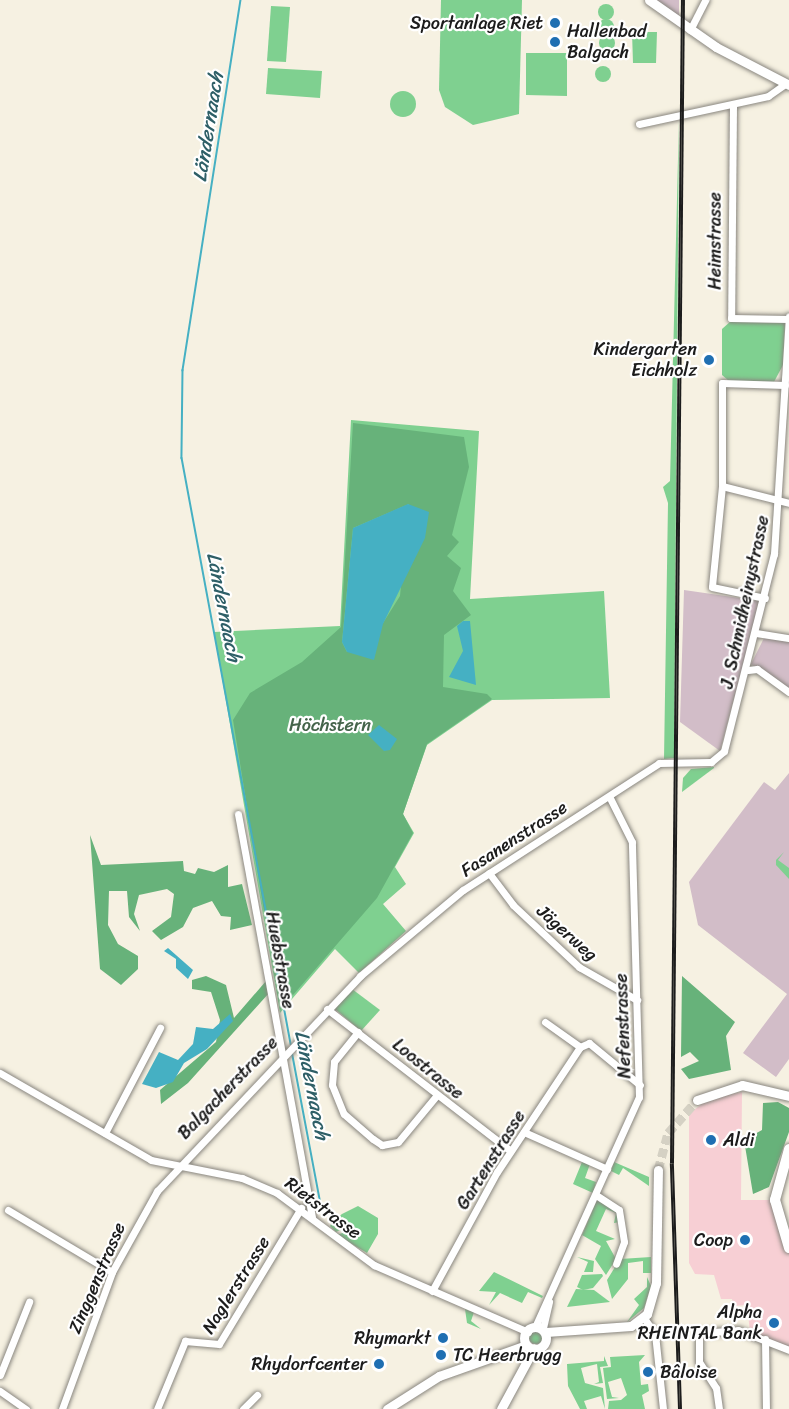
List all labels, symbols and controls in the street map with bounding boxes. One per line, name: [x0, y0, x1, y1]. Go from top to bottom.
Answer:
place label: Sportanlage Riet: [409, 12, 543, 34]
marker: Sportanlage Riet: [548, 16, 562, 30]
place label: Hallenbad Balgach: [567, 21, 646, 63]
marker: Hallenbad Balgach: [548, 35, 562, 49]
water label: Ländernaach: [188, 71, 228, 183]
street label: Heimstrasse: [704, 192, 726, 290]
place label: Kindergarten Eichholz: [594, 339, 697, 382]
marker: Kindergarten Eichholz: [702, 353, 716, 367]
street label: J. Schmidheinystrasse: [716, 514, 774, 690]
water label: Ländernaach: [202, 551, 246, 663]
park label: Höchstern: [289, 714, 371, 736]
street label: Fasanenstrasse: [457, 797, 571, 881]
street label: Jägerweg: [532, 900, 602, 966]
street label: Huebstrasse: [261, 910, 299, 1010]
street label: Nefenstrasse: [610, 973, 636, 1079]
water label: Ländernaach: [290, 1029, 334, 1141]
street label: Balgacherstrasse: [173, 1032, 283, 1144]
street label: Loostrasse: [388, 1034, 468, 1104]
street label: Gartenstrasse: [452, 1106, 530, 1214]
place label: Aldi: [723, 1129, 754, 1151]
marker: Aldi: [704, 1133, 718, 1147]
street label: Rietstrasse: [281, 1172, 365, 1244]
street label: Zinggenstrasse: [64, 1219, 130, 1337]
place label: Coop: [694, 1229, 733, 1251]
street label: Naglerstrasse: [198, 1232, 274, 1338]
marker: Coop: [738, 1233, 752, 1247]
place label: Alpha RHEINTAL Bank: [638, 1302, 762, 1344]
marker: Alpha RHEINTAL Bank: [767, 1316, 781, 1330]
place label: Rhymarkt: [354, 1327, 431, 1349]
marker: Rhymarkt: [436, 1331, 450, 1345]
place label: TC Heerbrugg: [453, 1344, 561, 1366]
marker: TC Heerbrugg: [434, 1348, 448, 1362]
place label: Rhydorfcenter: [252, 1353, 367, 1375]
marker: Rhydorfcenter: [372, 1357, 386, 1371]
place label: Bâloise: [660, 1361, 717, 1383]
marker: Bâloise: [641, 1365, 655, 1379]

